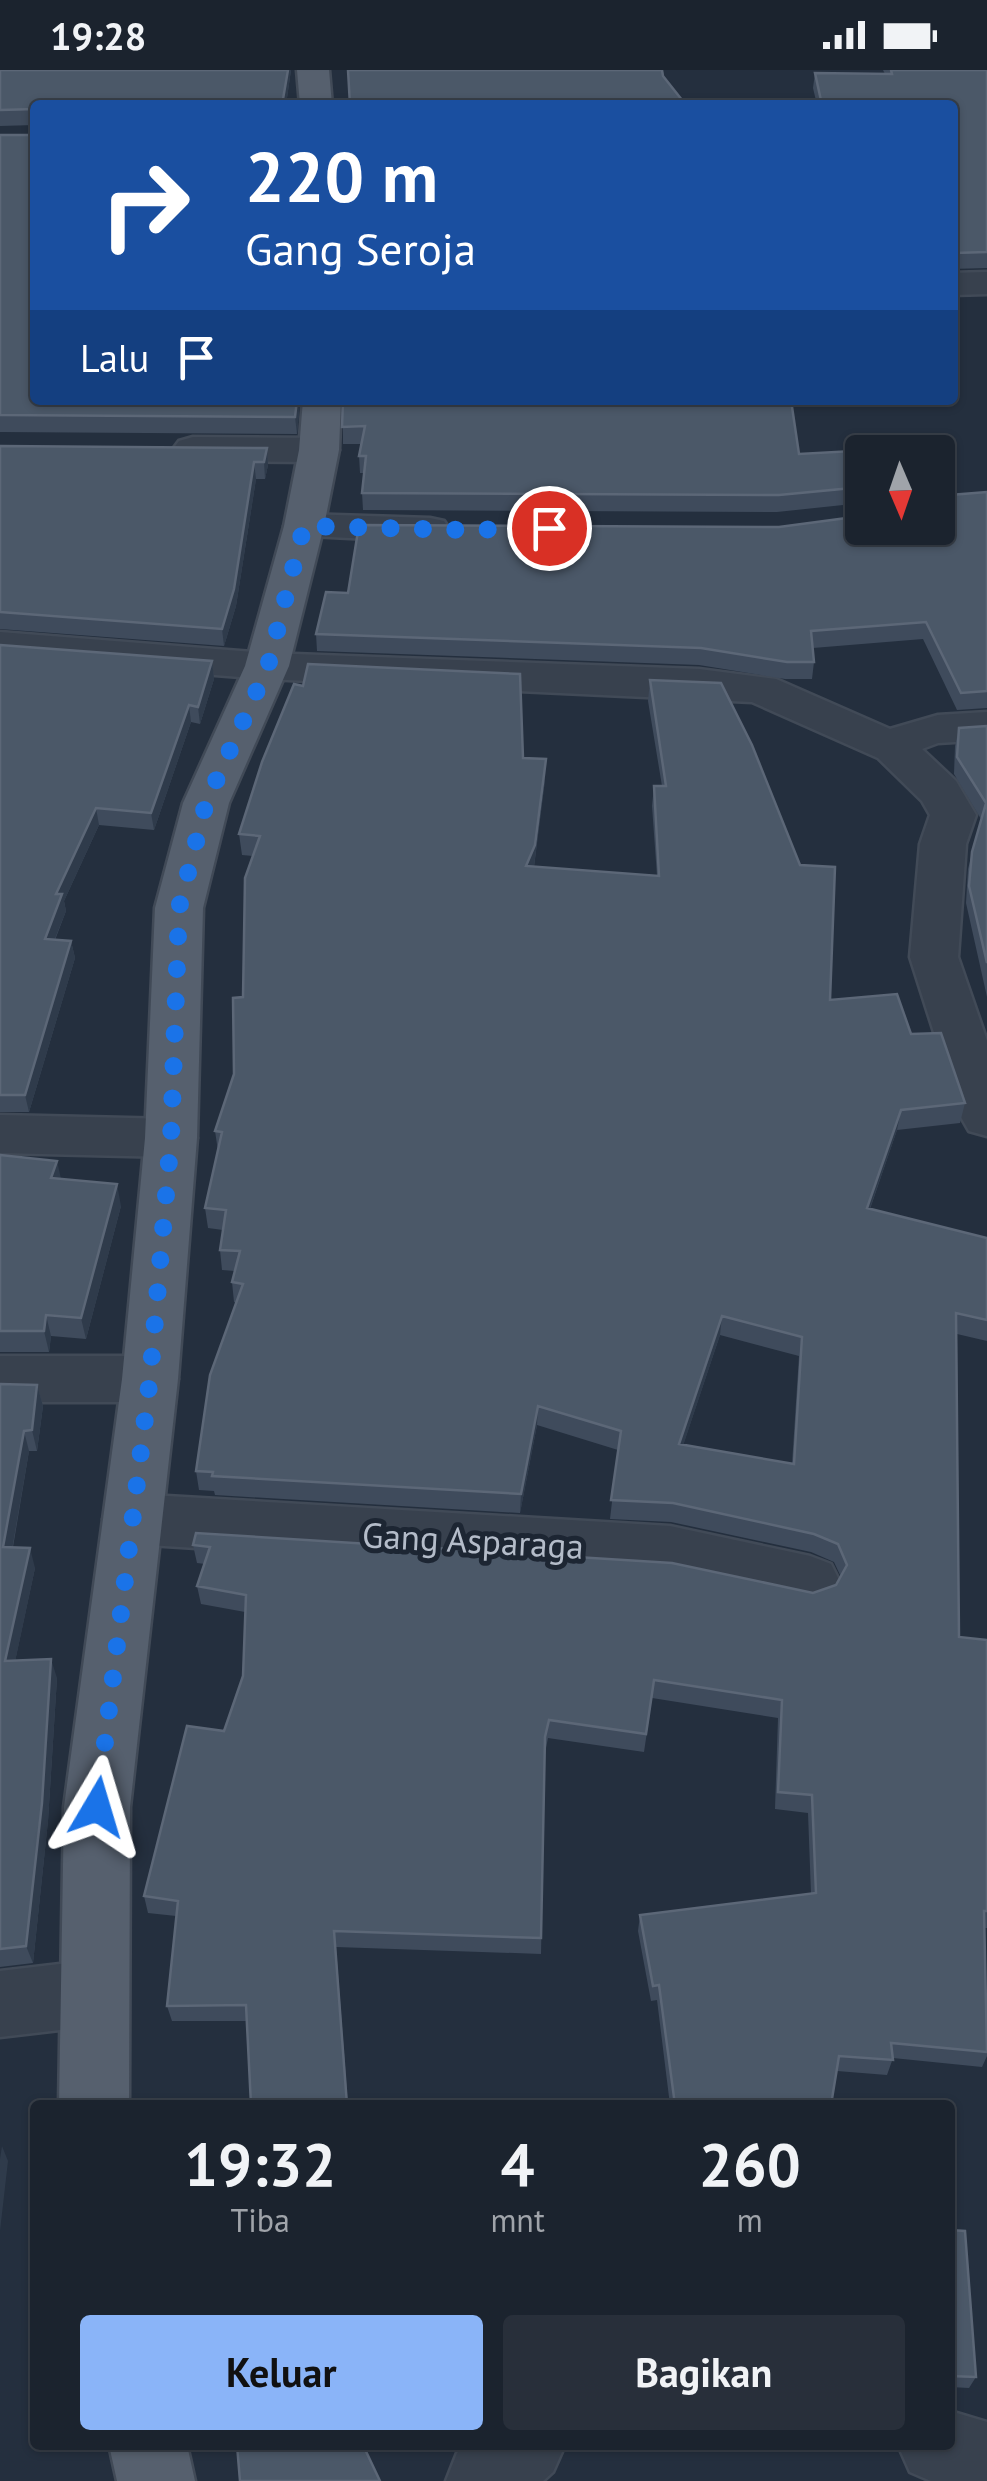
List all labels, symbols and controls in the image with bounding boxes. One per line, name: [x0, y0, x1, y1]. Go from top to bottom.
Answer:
text: 19:28: [50, 11, 146, 60]
text: 220 m: [245, 131, 438, 221]
icon: right: [80, 140, 210, 270]
text: Gang Seroja: [245, 219, 476, 277]
icon: arrive: [169, 330, 224, 385]
text: Lalu: [80, 333, 149, 382]
north arrow: [845, 435, 955, 545]
map controls: [845, 435, 955, 545]
pin: [507, 486, 592, 571]
icon: arrive: [522, 501, 577, 556]
street label: Gang Asparaga: [361, 1511, 585, 1569]
position arrow: [45, 1755, 149, 1859]
text: 19:32: [184, 2125, 336, 2203]
text: 4: [501, 2125, 535, 2203]
text: 260: [699, 2125, 801, 2203]
text: Tiba: [230, 2199, 290, 2241]
text: mnt: [490, 2199, 545, 2241]
text: m: [737, 2199, 763, 2241]
button: Keluar: [80, 2315, 483, 2430]
button: Bagikan: [503, 2315, 905, 2430]

